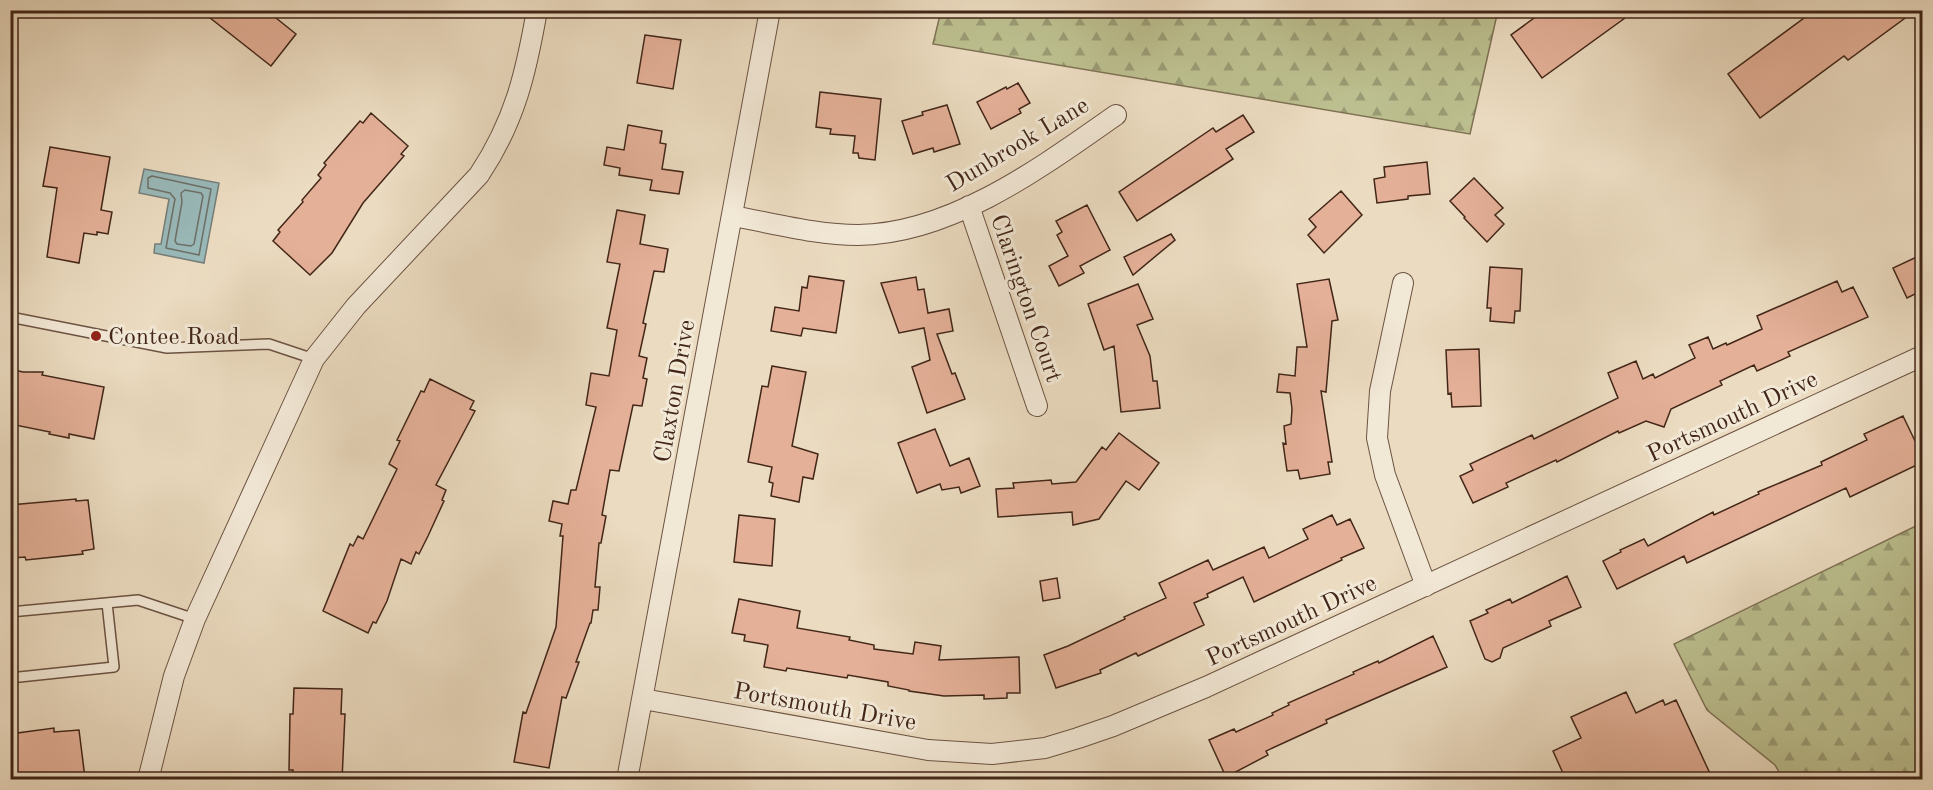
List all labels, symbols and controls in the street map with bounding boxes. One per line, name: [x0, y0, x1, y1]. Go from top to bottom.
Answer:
street label: Dunbrook Lane: [943, 94, 1093, 198]
street label: Clarington Court: [985, 212, 1065, 386]
street label: Claxton Drive: [652, 318, 700, 465]
place label: Contee Road: [108, 326, 240, 350]
marker: Contee Road: [89, 329, 103, 343]
street label: Portsmouth Drive: [1644, 368, 1822, 468]
street label: Portsmouth Drive: [1203, 572, 1381, 672]
street label: Portsmouth Drive: [731, 680, 918, 736]

